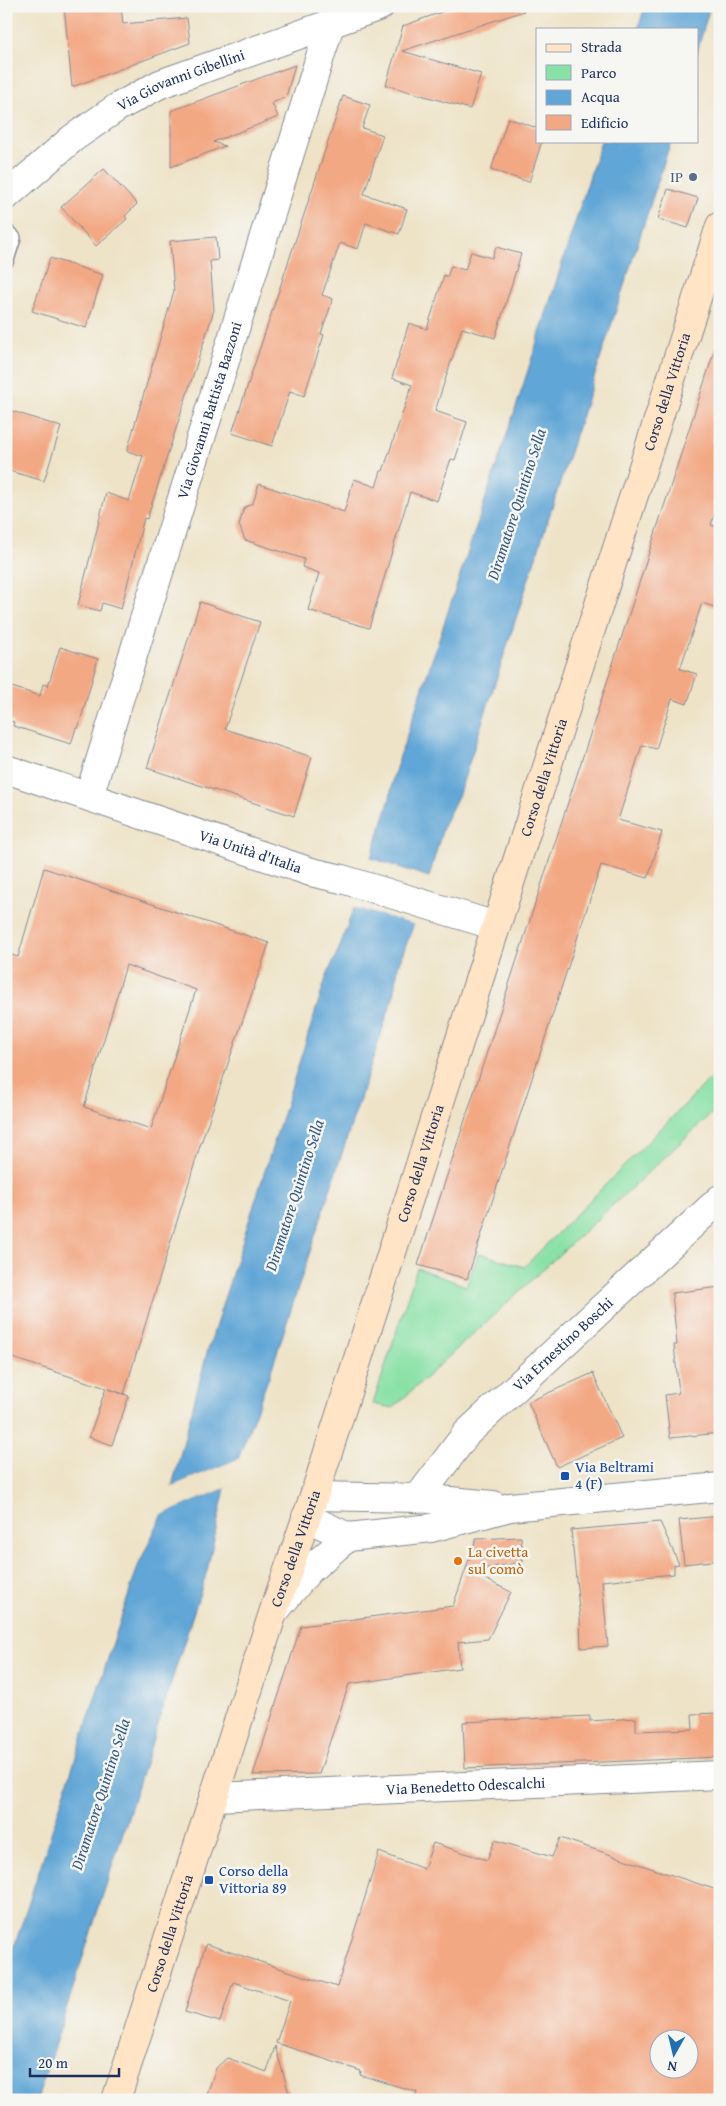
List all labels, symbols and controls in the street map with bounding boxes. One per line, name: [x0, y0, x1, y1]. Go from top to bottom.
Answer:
legend: [536, 28, 698, 142]
text: Strada: [581, 36, 622, 57]
street label: Via Giovanni Gibellini: [113, 44, 247, 116]
text: Parco: [581, 62, 617, 83]
text: Acqua: [581, 86, 620, 107]
text: Edificio: [581, 112, 629, 133]
place label: IP: [670, 166, 683, 187]
marker: IP: [687, 171, 699, 183]
street label: Via Giovanni Battista Bazzoni: [171, 319, 247, 502]
street label: Corso della Vittoria: [638, 330, 695, 453]
water label: Diramatore Quintino Sella: [480, 425, 552, 584]
street label: Corso della Vittoria: [515, 716, 572, 839]
street label: Via Unità d'Italia: [196, 824, 305, 878]
street label: Corso della Vittoria: [391, 1101, 449, 1225]
water label: Diramatore Quintino Sella: [258, 1116, 330, 1275]
street label: Via Ernestino Boschi: [508, 1292, 617, 1396]
place label: Via Beltrami 4 (F): [575, 1456, 654, 1494]
marker: Via Beltrami 4 (F): [559, 1470, 571, 1482]
street label: Corso della Vittoria: [265, 1487, 325, 1610]
place label: La civetta sul comò: [468, 1541, 528, 1579]
marker: La civetta sul comò: [452, 1555, 464, 1567]
water label: Diramatore Quintino Sella: [64, 1715, 136, 1874]
street label: Via Benedetto Odescalchi: [386, 1772, 546, 1800]
place label: Corso della Vittoria 89: [219, 1860, 288, 1898]
street label: Corso della Vittoria: [140, 1872, 198, 1995]
marker: Corso della Vittoria 89: [203, 1874, 215, 1886]
north arrow: [648, 2028, 698, 2078]
scale bar: [30, 2046, 119, 2078]
text: 20 m: [38, 2052, 69, 2073]
text: N: [666, 2056, 678, 2077]

